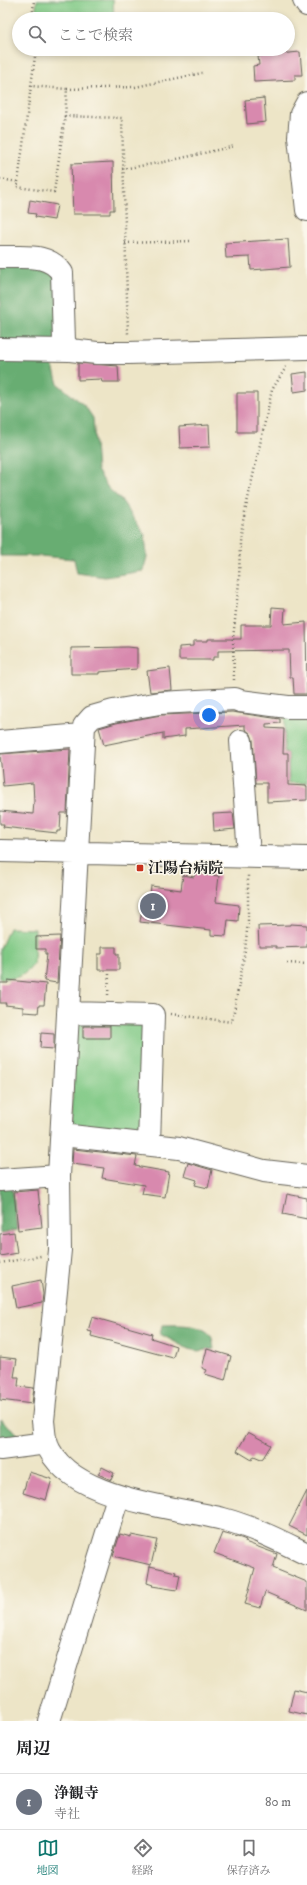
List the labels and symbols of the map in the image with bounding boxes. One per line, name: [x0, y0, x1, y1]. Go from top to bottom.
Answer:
your location: [199, 705, 219, 725]
place label: 江陽台病院: [148, 859, 223, 878]
marker: 江陽台病院: [135, 863, 145, 873]
pin: 1: [140, 891, 166, 921]

